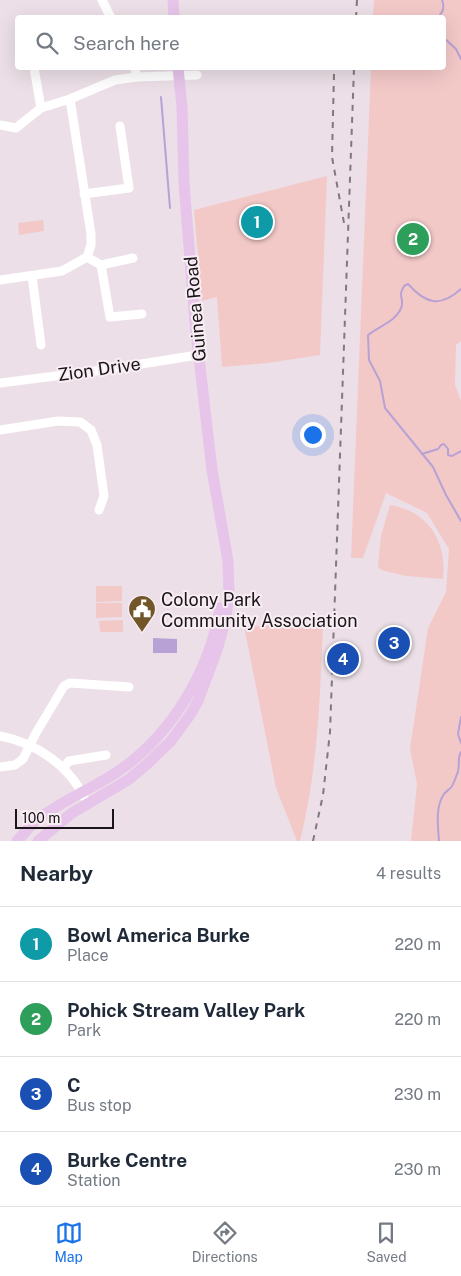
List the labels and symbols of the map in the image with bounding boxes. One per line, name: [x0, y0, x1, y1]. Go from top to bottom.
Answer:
pin: 1: [241, 203, 273, 241]
pin: 2: [397, 220, 429, 258]
street label: Guinea Road: [180, 255, 210, 363]
street label: Zion Drive: [56, 353, 142, 385]
your location: [300, 422, 326, 448]
place label: Colony Park Community Association: [161, 589, 358, 631]
public building icon: Colony Park Community Association: [127, 594, 157, 633]
pin: 3: [378, 624, 410, 662]
pin: 4: [327, 640, 359, 678]
scale bar: [15, 806, 114, 829]

